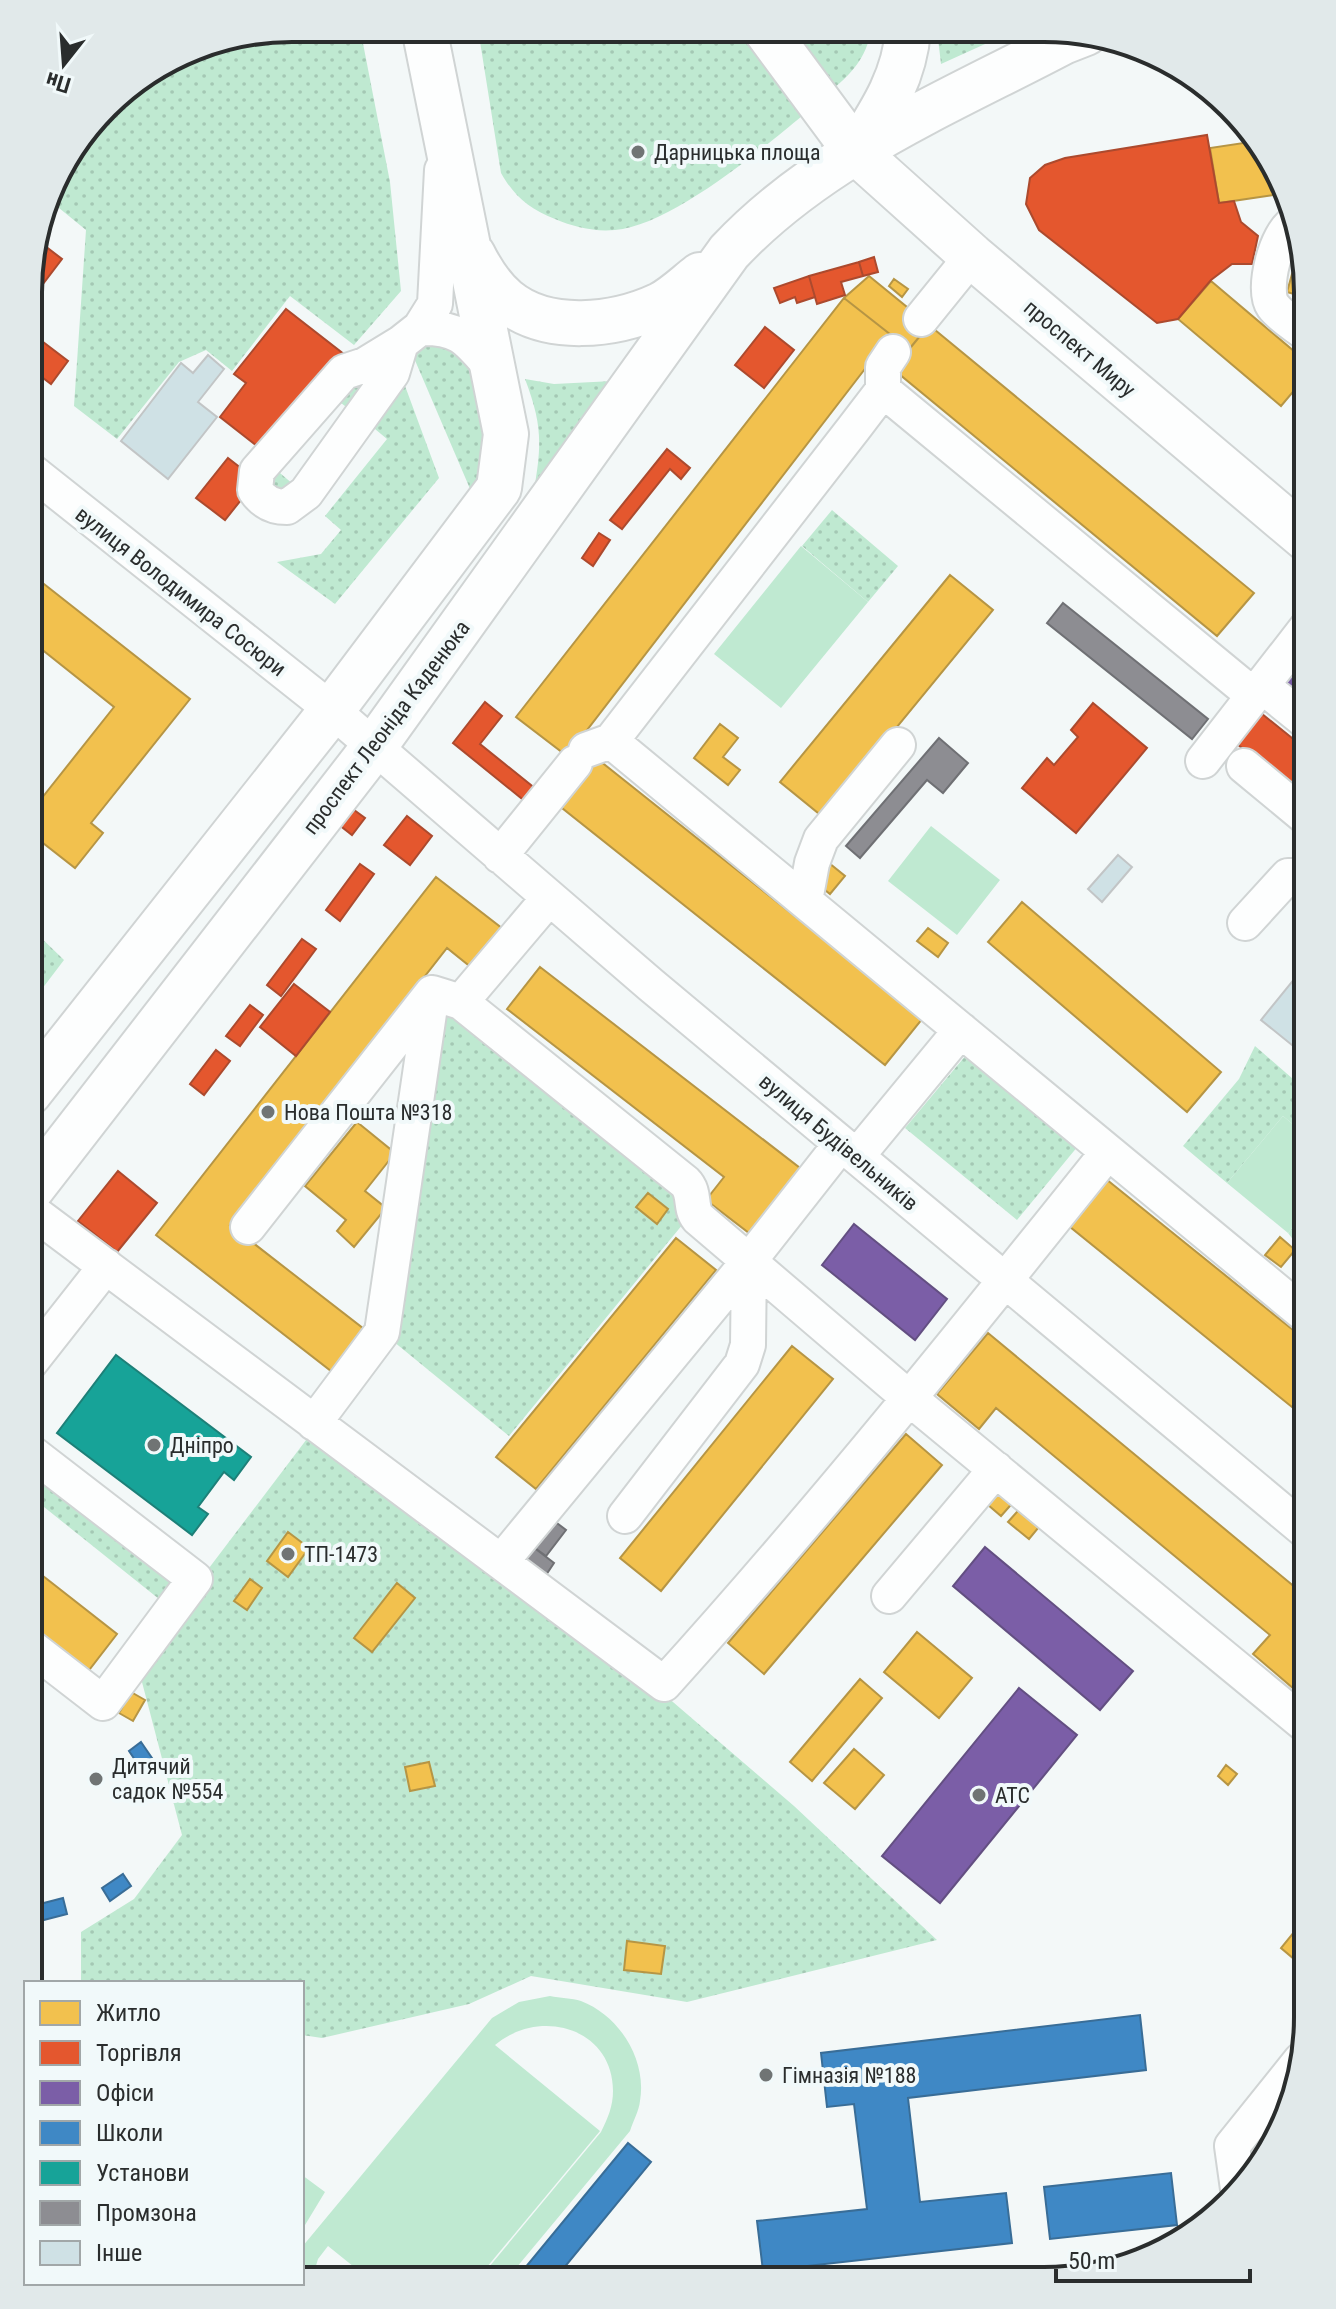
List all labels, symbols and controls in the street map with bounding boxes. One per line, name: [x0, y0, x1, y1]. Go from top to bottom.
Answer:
north arrow: [24, 24, 104, 104]
text: Пн: [43, 67, 74, 98]
place label: Дарницька площа: [654, 140, 820, 165]
marker: Дарницька площа: [629, 143, 647, 161]
street label: проспект Миру: [1019, 295, 1140, 402]
street label: вулиця Володимира Сосюри: [71, 502, 291, 681]
street label: проспект Леоніда Каденюка: [298, 616, 475, 839]
street label: вулиця Будівельників: [754, 1069, 923, 1216]
place label: Нова Пошта №318: [284, 1100, 452, 1125]
marker: Нова Пошта №318: [259, 1103, 277, 1121]
place label: Дніпро: [170, 1433, 234, 1458]
marker: Дніпро: [145, 1436, 163, 1454]
place label: ТП-1473: [304, 1542, 378, 1567]
marker: ТП-1473: [279, 1545, 297, 1563]
place label: Дитячий садок №554: [112, 1754, 223, 1804]
marker: Дитячий садок №554: [87, 1770, 105, 1788]
place label: АТС: [995, 1783, 1030, 1808]
marker: АТС: [970, 1786, 988, 1804]
legend: [24, 1981, 304, 2285]
text: Житло: [96, 1999, 161, 2027]
text: Торгівля: [96, 2039, 182, 2067]
place label: Гімназія №188: [782, 2063, 916, 2088]
marker: Гімназія №188: [757, 2066, 775, 2084]
text: Офіси: [96, 2079, 154, 2107]
text: Школи: [96, 2119, 163, 2147]
text: Установи: [96, 2159, 190, 2187]
text: Промзона: [96, 2199, 197, 2227]
scale bar: [1056, 2233, 1250, 2283]
text: Інше: [96, 2239, 142, 2267]
text: 50 m: [1068, 2247, 1115, 2275]

